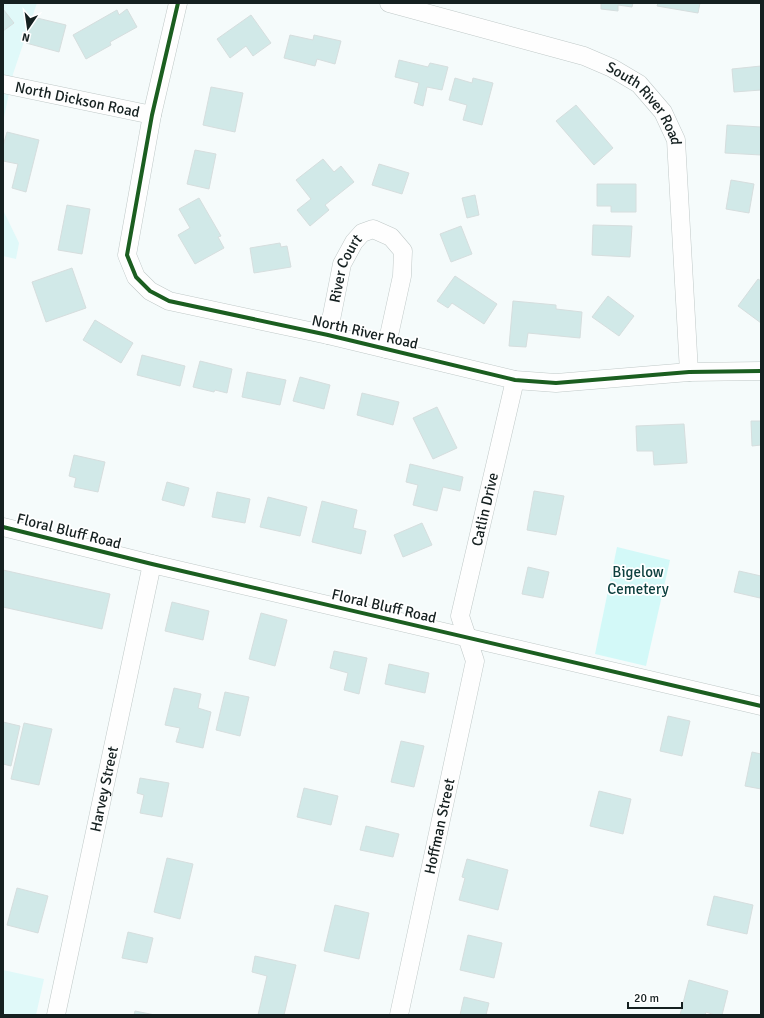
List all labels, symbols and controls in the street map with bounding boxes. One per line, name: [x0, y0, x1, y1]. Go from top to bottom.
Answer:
north arrow: [8, 8, 48, 48]
text: N: [21, 30, 31, 44]
street label: South River Road: [604, 58, 685, 145]
street label: North Dickson Road: [13, 78, 141, 121]
street label: River Court: [326, 230, 366, 304]
street label: North River Road: [310, 311, 420, 353]
street label: Catlin Drive: [468, 471, 502, 548]
street label: Floral Bluff Road: [15, 509, 123, 553]
park label: Bigelow Cemetery: [607, 563, 669, 598]
street label: Floral Bluff Road: [330, 585, 438, 627]
street label: Harvey Street: [86, 745, 122, 834]
street label: Hoffman Street: [420, 777, 459, 876]
scale bar: [628, 984, 682, 1010]
text: 20 m: [634, 991, 659, 1006]

